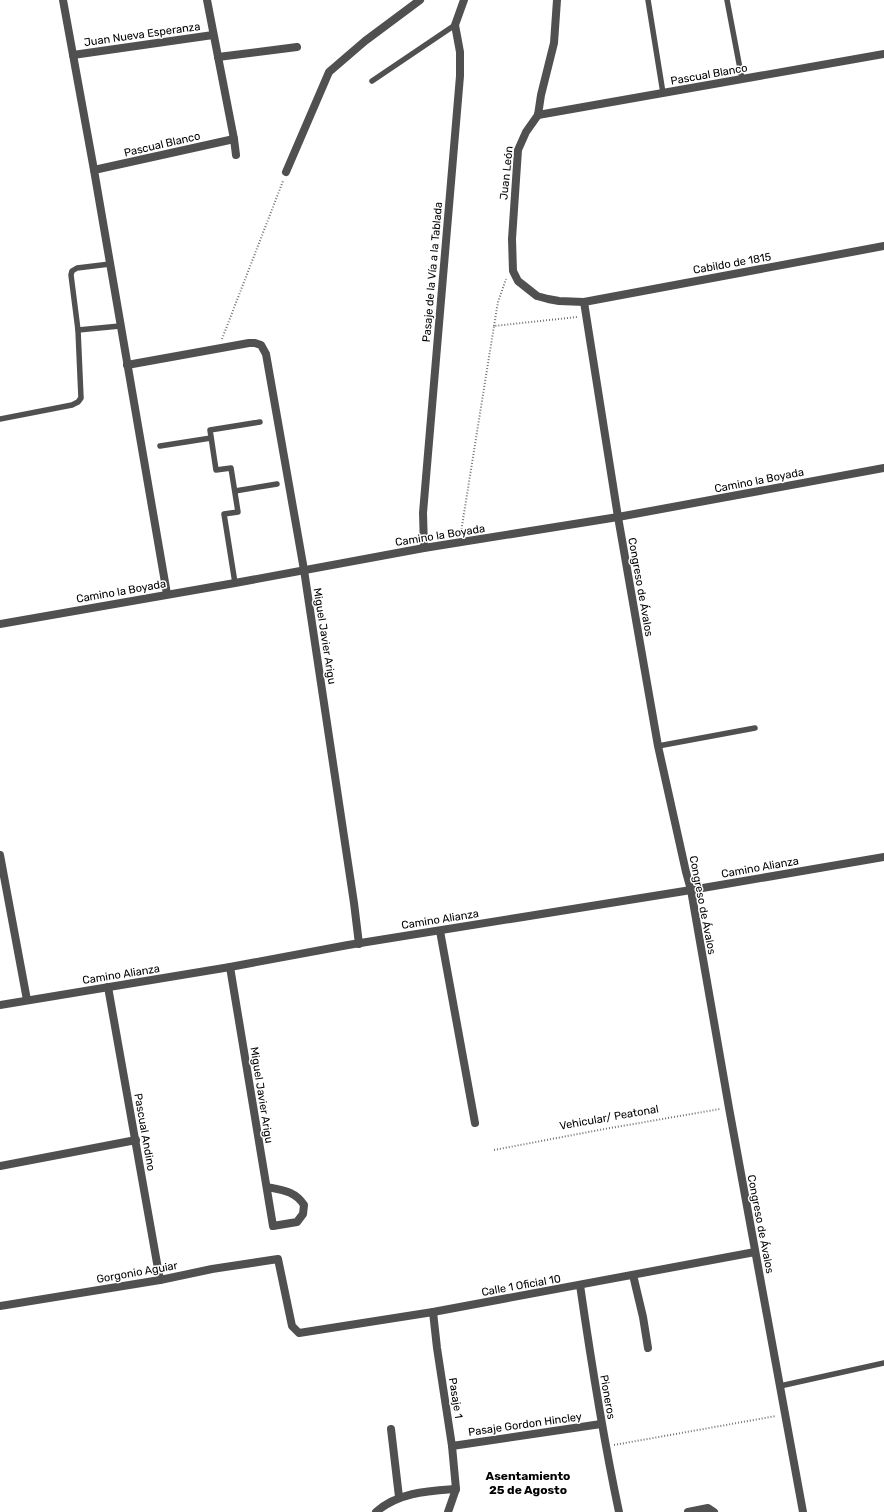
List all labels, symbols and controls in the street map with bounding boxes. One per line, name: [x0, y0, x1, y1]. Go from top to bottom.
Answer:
street label: Juan Nueva Esperanza: [83, 20, 201, 49]
street label: Pascual Blanco: [670, 61, 749, 88]
street label: Pascual Blanco: [123, 129, 202, 160]
street label: Juan León: [497, 145, 516, 201]
street label: Pasaje de la Vía a la Tablada: [420, 201, 445, 343]
street label: Cabildo de 1815: [692, 250, 773, 277]
street label: Camino la Boyada: [713, 465, 805, 496]
street label: Camino la Boyada: [394, 522, 486, 549]
street label: Congreso de Ávalos: [625, 537, 656, 638]
street label: Camino la Boyada: [75, 577, 167, 606]
street label: Miguel Javier Arigu: [310, 587, 339, 685]
street label: Camino Alianza: [720, 854, 800, 881]
street label: Congreso de Ávalos: [687, 855, 719, 956]
street label: Camino Alianza: [400, 907, 480, 932]
street label: Camino Alianza: [81, 962, 161, 987]
street label: Miguel Javier Arigu: [247, 1046, 276, 1144]
street label: Pascual Andino: [131, 1092, 158, 1172]
street label: Vehicular/ Peatonal: [558, 1102, 660, 1133]
street label: Congreso de Ávalos: [745, 1174, 777, 1275]
street label: Gorgonio Aguiar: [95, 1259, 179, 1286]
street label: Calle 1 Oficial 10: [480, 1272, 562, 1299]
street label: Pioneros: [597, 1374, 618, 1421]
street label: Pasaje 1: [446, 1377, 465, 1419]
street label: Pasaje Gordon Hincley: [467, 1410, 583, 1439]
district label: Asentamiento 25 de Agosto: [486, 1469, 570, 1497]

